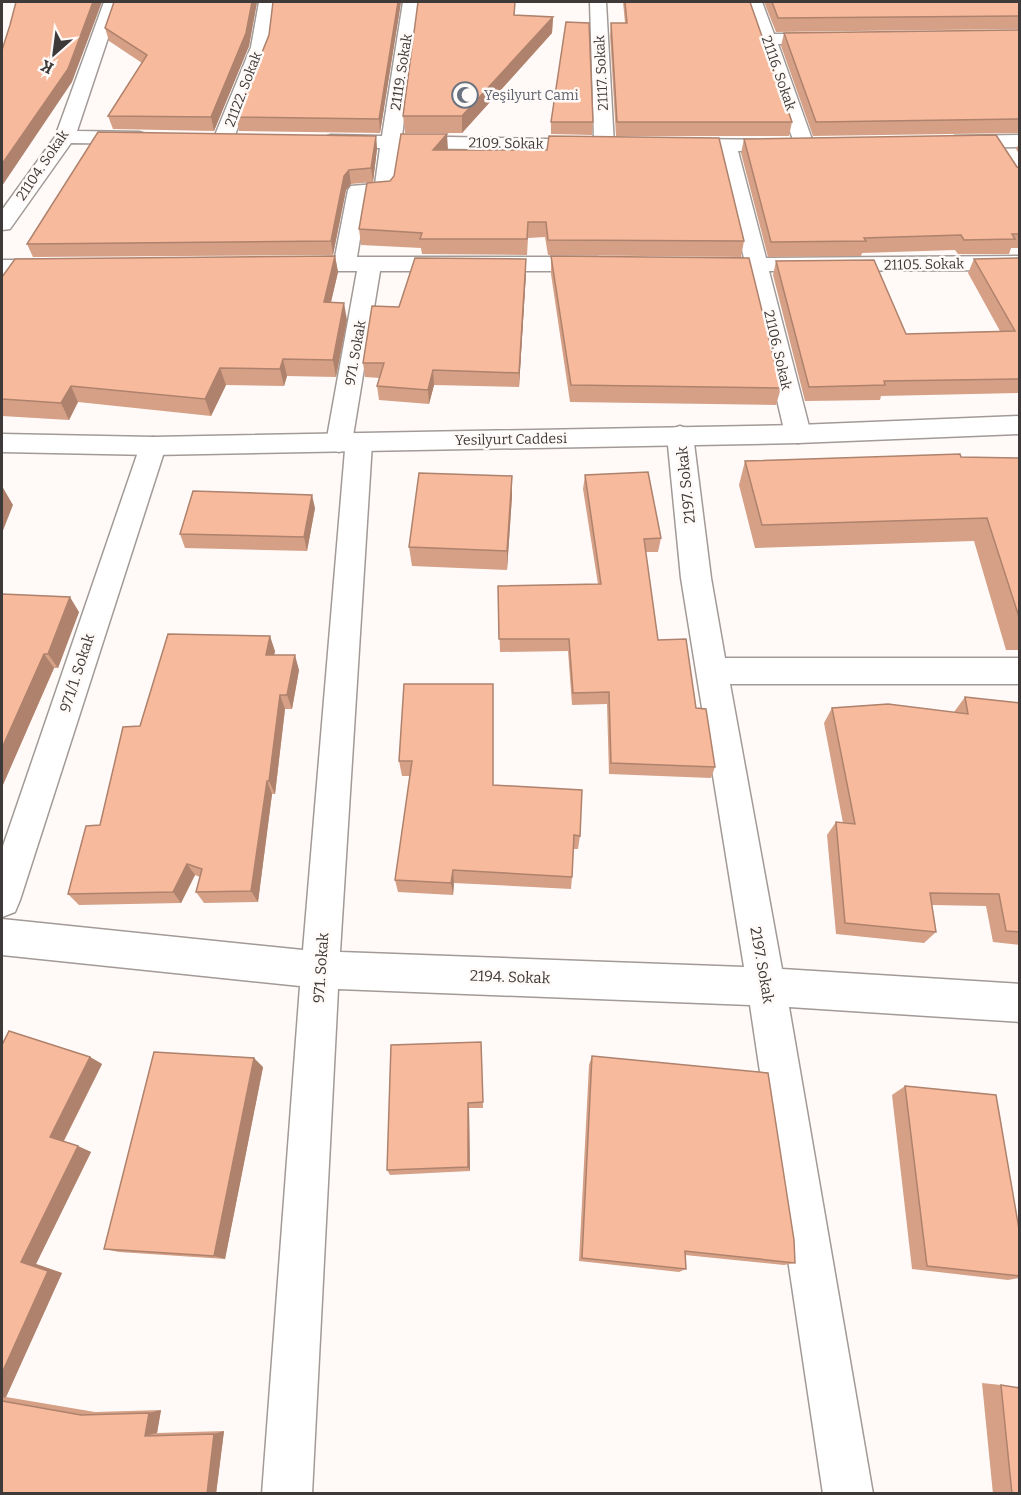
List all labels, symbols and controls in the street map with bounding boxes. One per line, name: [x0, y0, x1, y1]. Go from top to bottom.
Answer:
north arrow: [24, 24, 84, 84]
street label: 21119. Sokak: [387, 33, 416, 112]
street label: 21116. Sokak: [758, 33, 799, 113]
street label: 21117. Sokak: [591, 35, 612, 111]
street label: 21122. Sokak: [221, 49, 266, 129]
text: K: [37, 55, 57, 78]
mosque icon: Yeşilyurt Cami: [450, 80, 480, 110]
place label: Yeşilyurt Cami: [484, 87, 579, 104]
street label: 21104. Sokak: [13, 127, 72, 204]
street label: 2109. Sokak: [468, 134, 544, 153]
street label: 21105. Sokak: [884, 255, 964, 274]
street label: 21106. Sokak: [760, 309, 795, 392]
street label: 971. Sokak: [341, 319, 370, 387]
street label: Yesilyurt Caddesi: [455, 430, 567, 449]
street label: 2197. Sokak: [673, 445, 699, 524]
street label: 971/1. Sokak: [56, 631, 98, 715]
street label: 2197. Sokak: [746, 925, 778, 1005]
street label: 971. Sokak: [310, 932, 332, 1004]
street label: 2194. Sokak: [470, 967, 551, 987]

